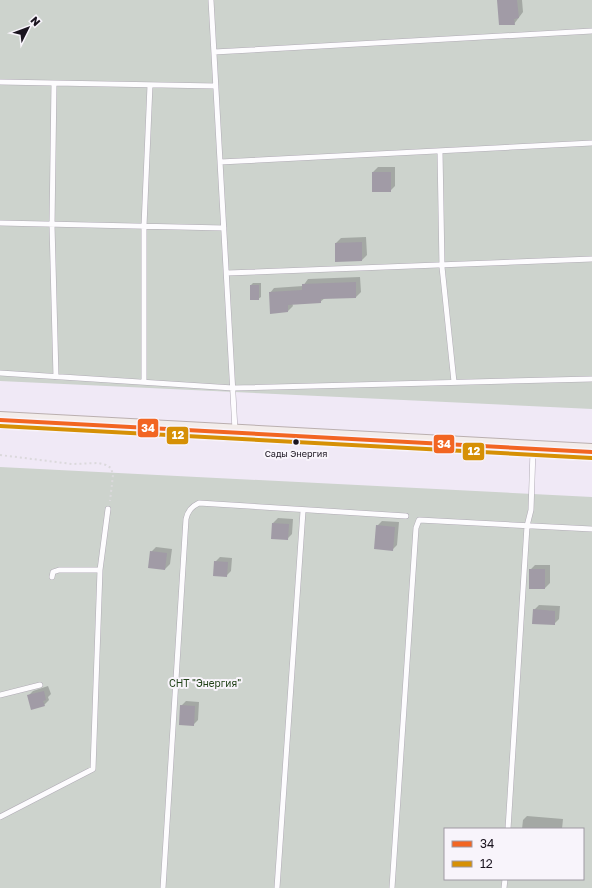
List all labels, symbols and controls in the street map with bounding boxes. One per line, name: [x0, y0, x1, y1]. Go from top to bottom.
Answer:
north arrow: [8, 8, 48, 48]
text: N: [28, 14, 43, 28]
line badge: 34: [137, 418, 159, 438]
text: 34: [141, 421, 155, 434]
line badge: 12: [166, 426, 189, 445]
text: 12: [172, 428, 184, 441]
line badge: 34: [433, 434, 455, 454]
marker: Сады Энергия: [291, 437, 301, 447]
text: 34: [437, 437, 451, 450]
line badge: 12: [462, 442, 485, 461]
text: 12: [468, 444, 480, 457]
place label: Сады Энергия: [265, 448, 327, 459]
park label: СНТ "Энергия": [169, 677, 241, 689]
legend: [444, 828, 584, 880]
text: 34: [480, 836, 494, 851]
text: 12: [480, 856, 493, 871]

